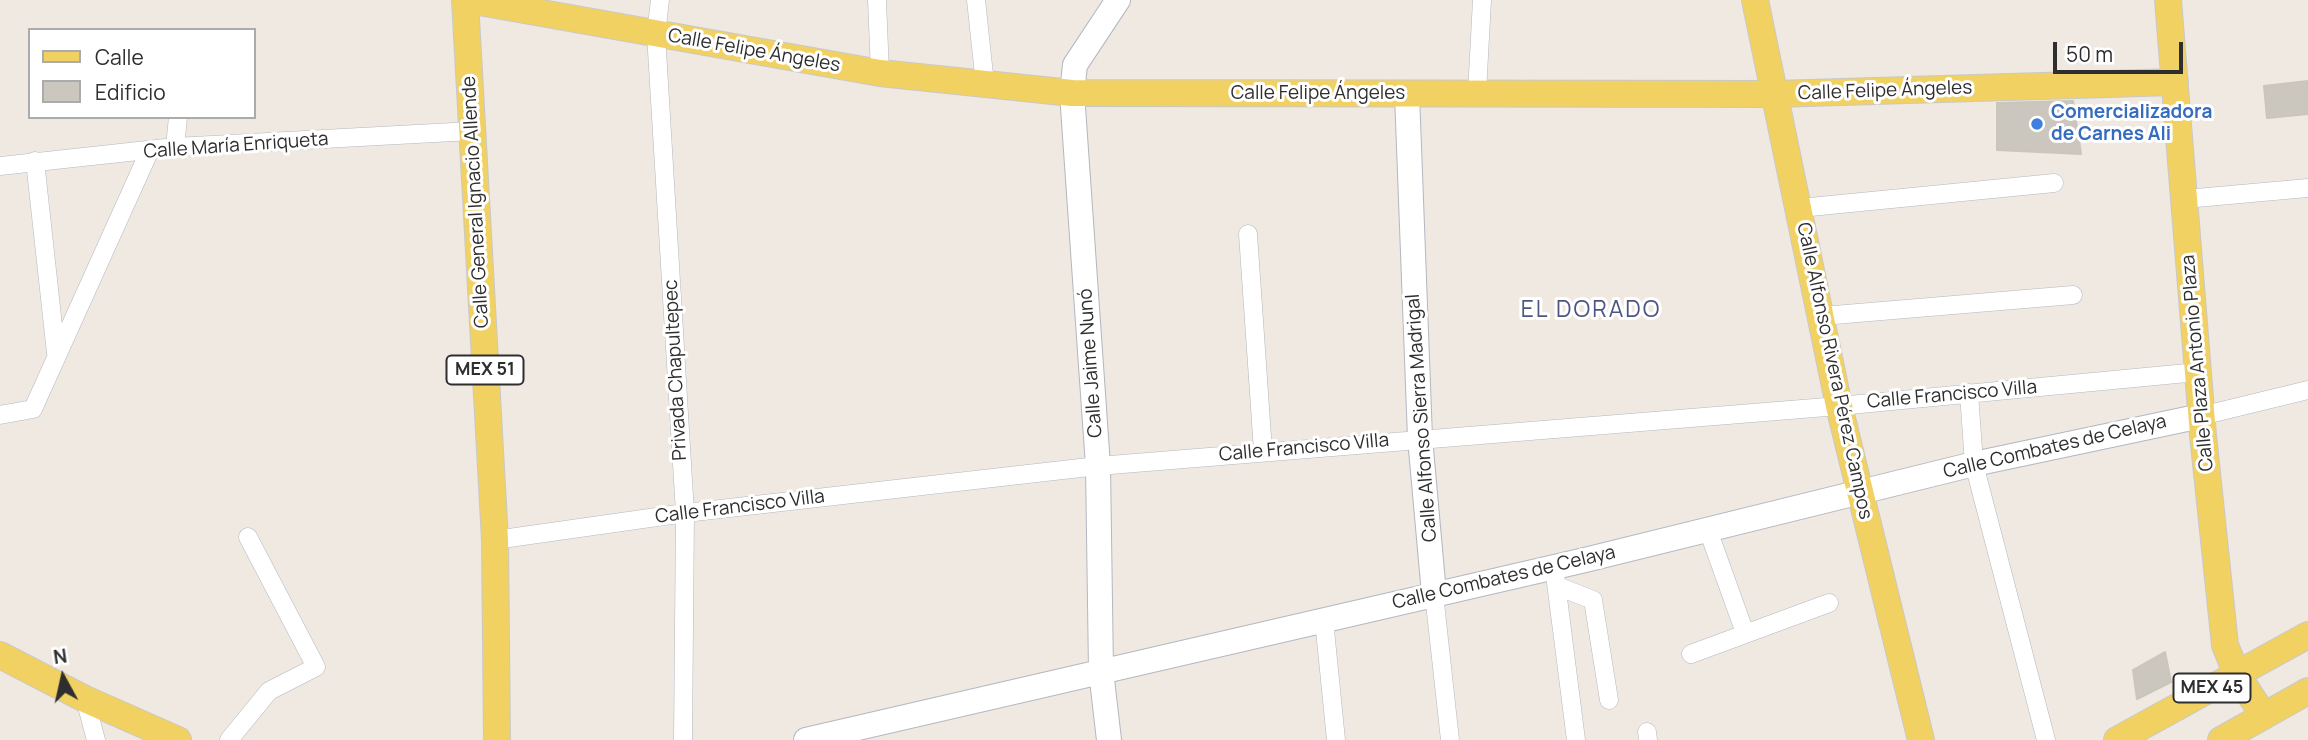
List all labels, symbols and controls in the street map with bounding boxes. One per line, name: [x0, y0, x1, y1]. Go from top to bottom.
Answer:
street label: Calle Felipe Ángeles: [666, 25, 842, 77]
legend: [28, 28, 256, 119]
scale bar: [2056, 28, 2186, 72]
text: 50 m: [2066, 40, 2113, 68]
text: Calle: [95, 43, 144, 71]
street label: Calle General Ignacio Allende: [458, 75, 494, 329]
street label: Calle Felipe Ángeles: [1797, 77, 1973, 105]
text: Edificio: [95, 78, 166, 106]
street label: Calle Felipe Ángeles: [1231, 83, 1405, 105]
place label: Comercializadora de Carnes Ali: [2051, 102, 2212, 146]
marker: Comercializadora de Carnes Ali: [2029, 116, 2045, 132]
street label: Calle María Enriqueta: [143, 128, 329, 164]
street label: Calle Alfonso Rivera Pérez Campos: [1791, 221, 1877, 521]
street label: Calle Plaza Antonio Plaza: [2177, 254, 2219, 472]
street label: Privada Chapultepec: [660, 279, 692, 461]
street label: Calle Jaime Nunó: [1074, 288, 1108, 438]
street label: Calle Alfonso Sierra Madrigal: [1402, 293, 1442, 543]
district label: EL DORADO: [1522, 297, 1660, 325]
road number: MEX 51: [447, 356, 524, 384]
street label: Calle Francisco Villa: [1866, 376, 2038, 414]
street label: Calle Combates de Celaya: [1941, 410, 2169, 484]
street label: Calle Francisco Villa: [1218, 429, 1390, 467]
street label: Calle Francisco Villa: [654, 485, 826, 529]
street label: Calle Combates de Celaya: [1390, 541, 1618, 615]
north arrow: [28, 642, 98, 712]
text: N: [52, 642, 69, 670]
road number: MEX 45: [2174, 674, 2250, 702]

